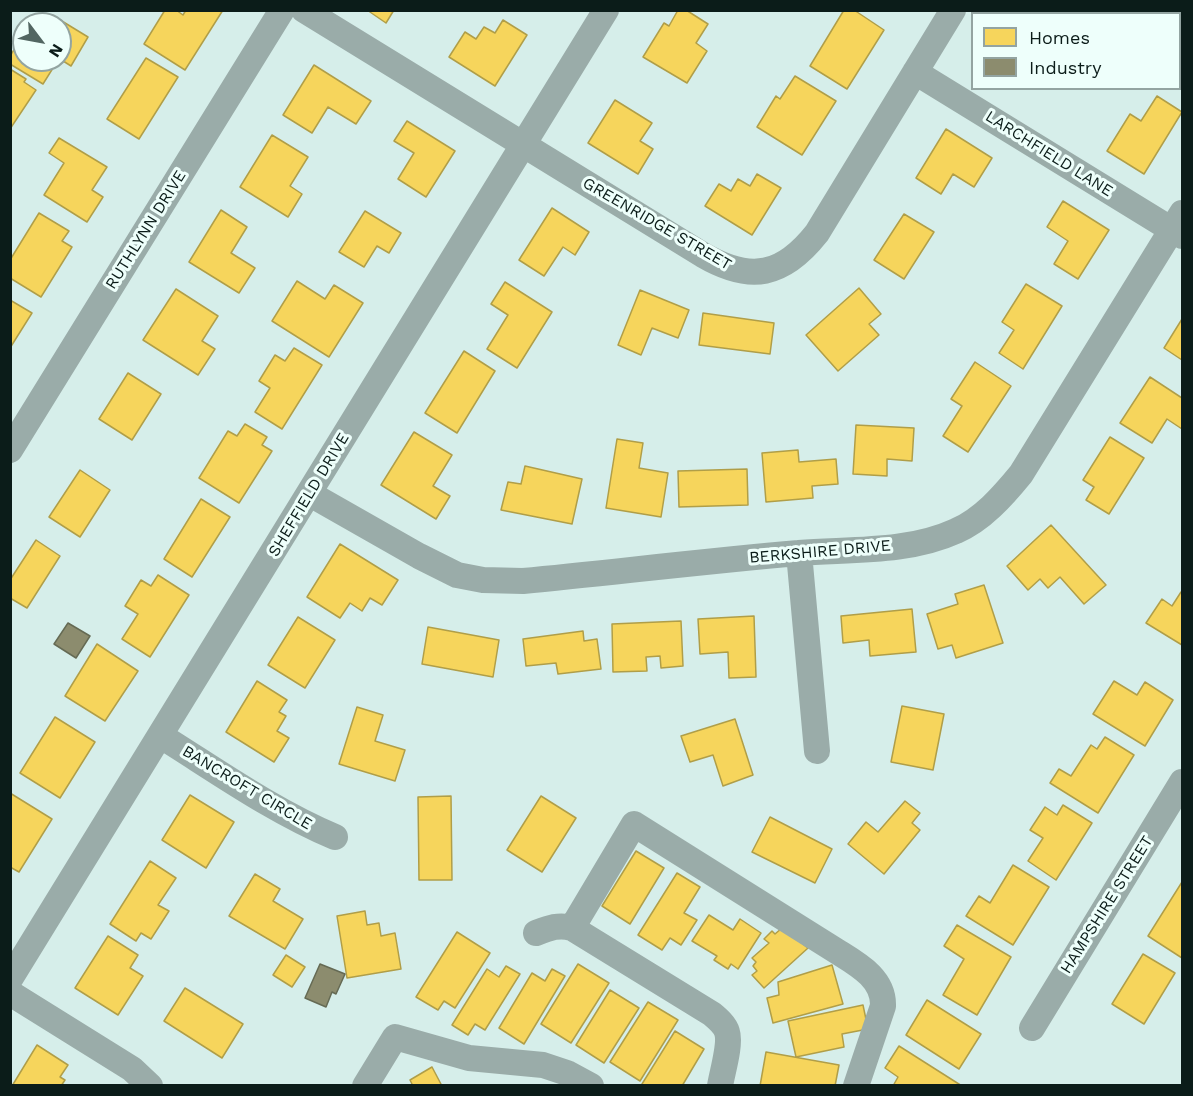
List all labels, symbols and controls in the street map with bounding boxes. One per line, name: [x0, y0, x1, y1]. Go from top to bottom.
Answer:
north arrow: [12, 12, 72, 72]
legend: [971, 12, 1181, 90]
text: Homes: [1029, 27, 1090, 48]
text: N: [45, 41, 67, 61]
text: Industry: [1029, 57, 1101, 78]
street label: LARCHFIELD LANE: [982, 107, 1116, 201]
street label: RUTHLYNN DRIVE: [102, 167, 190, 293]
street label: GREENRIDGE STREET: [579, 174, 735, 274]
street label: SHEFFIELD DRIVE: [265, 430, 353, 560]
street label: BERKSHIRE DRIVE: [748, 536, 892, 568]
street label: BANCROFT CIRCLE: [179, 742, 315, 834]
street label: HAMPSHIRE STREET: [1057, 833, 1157, 977]

